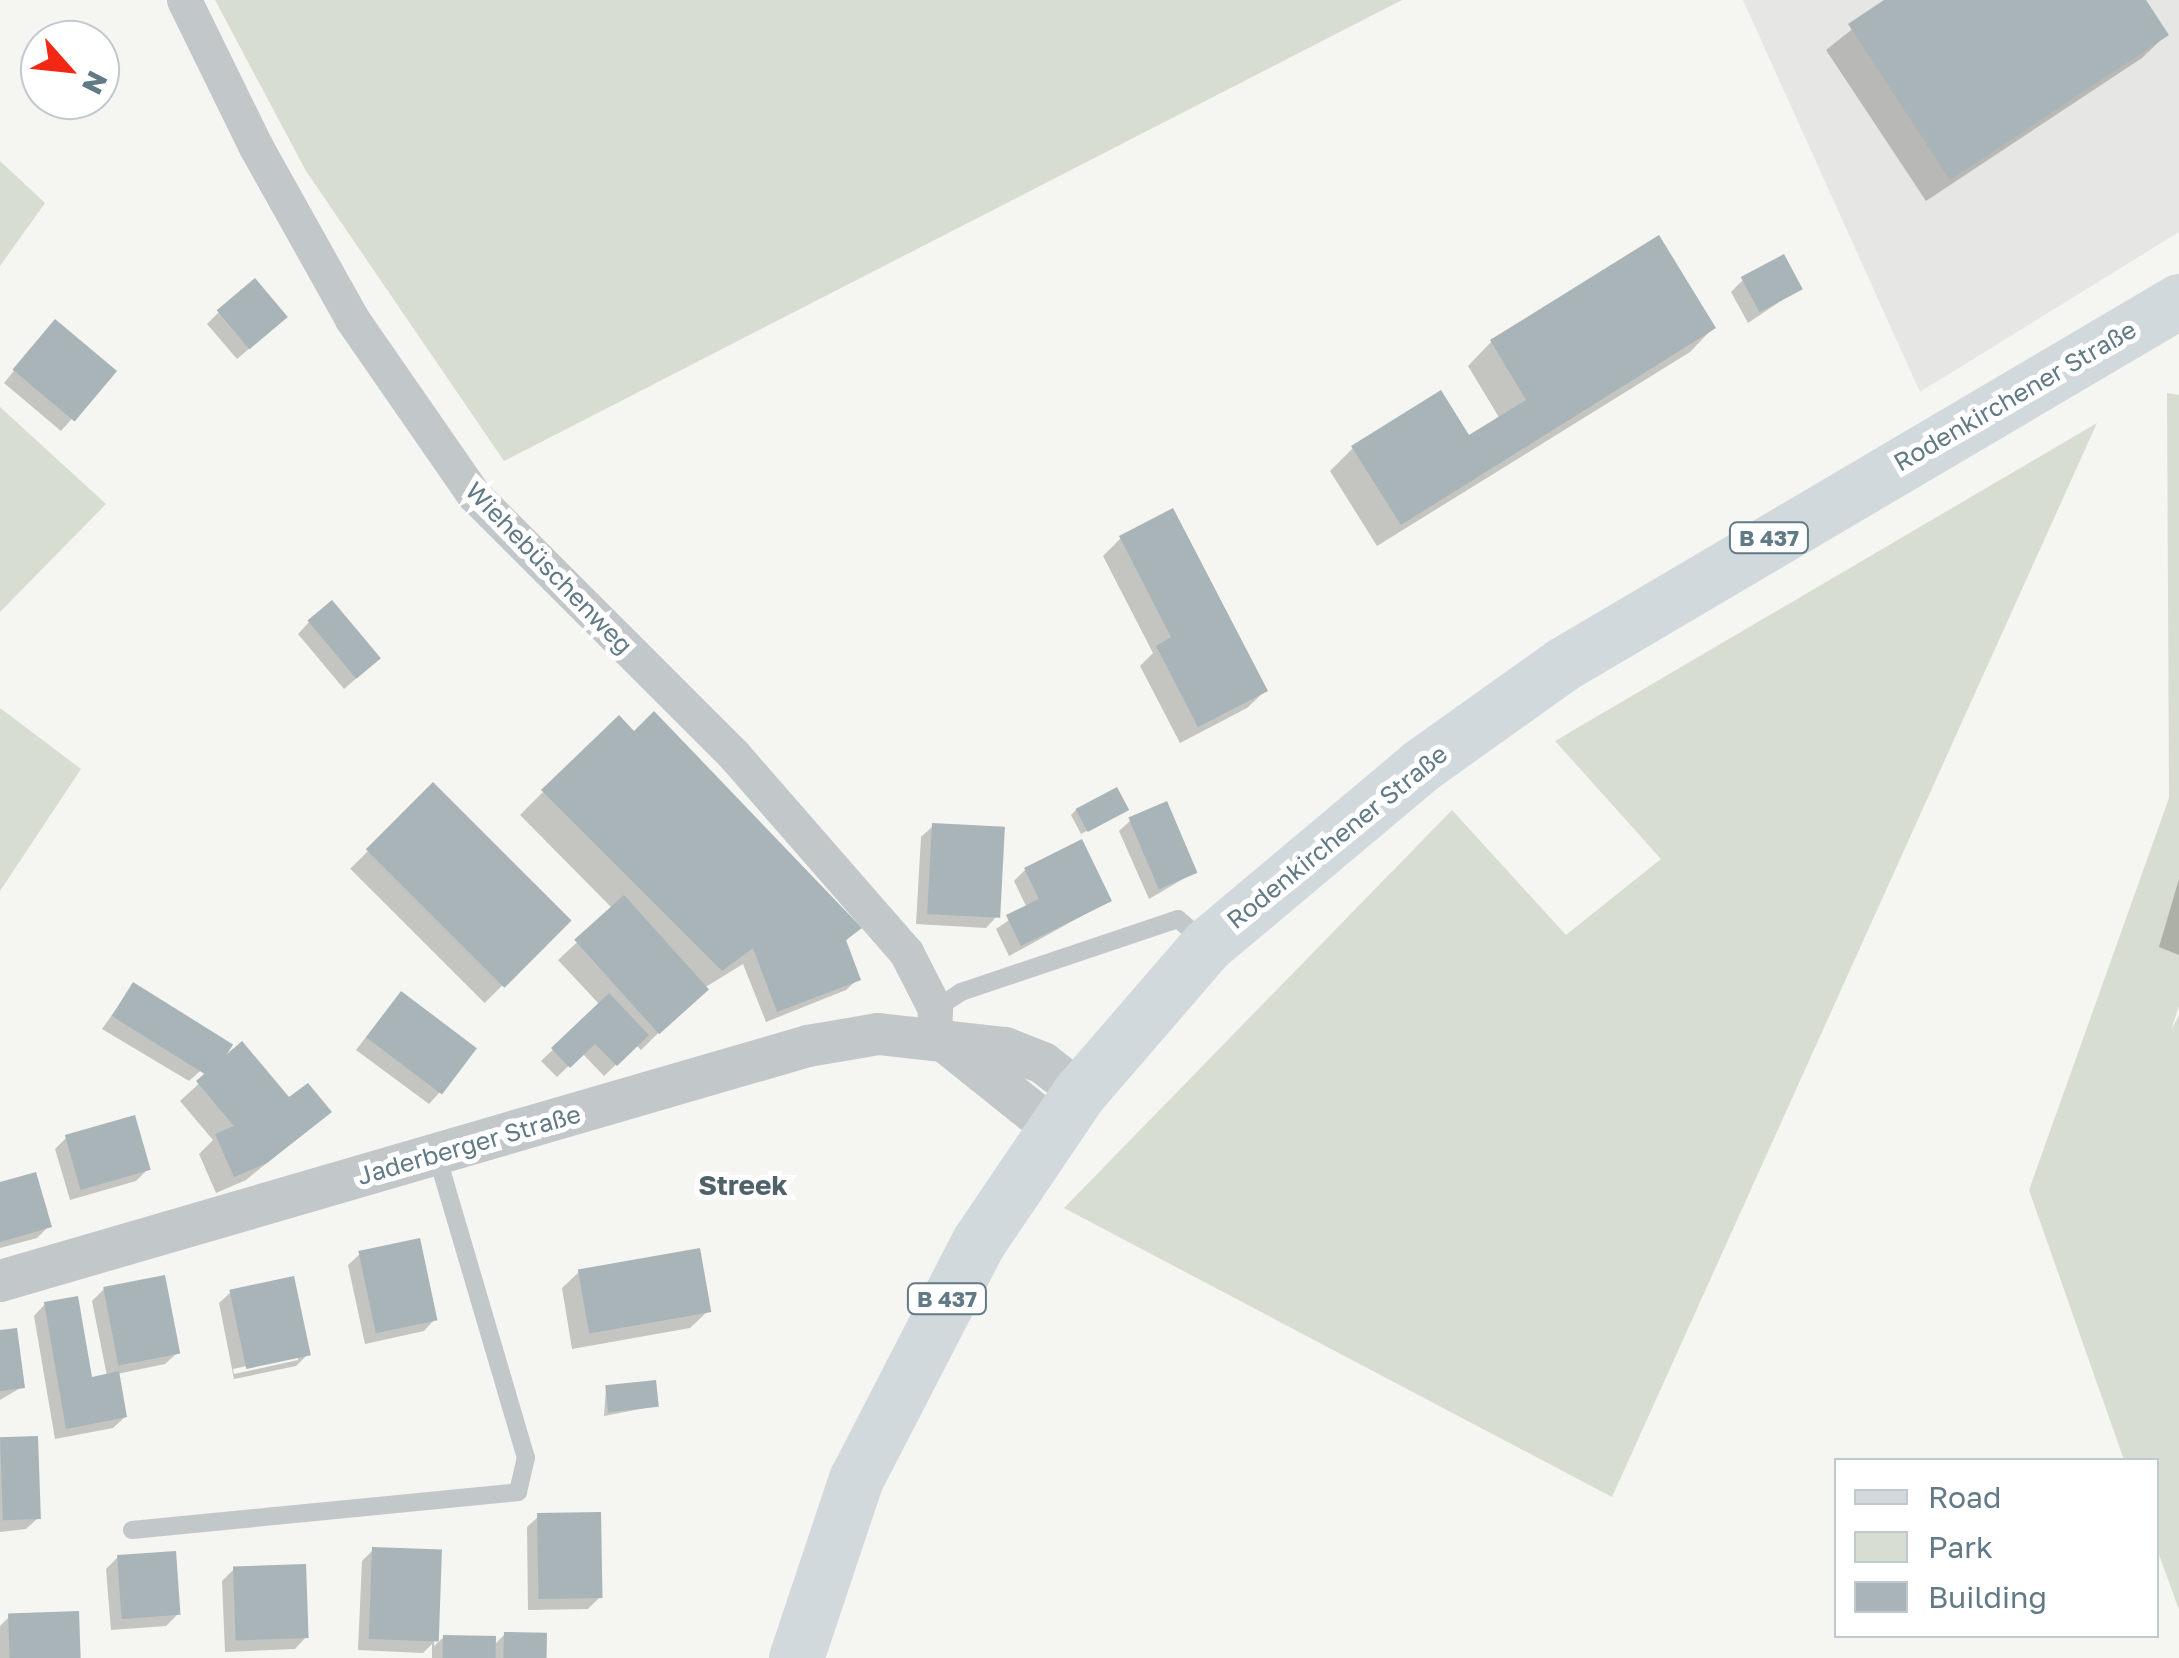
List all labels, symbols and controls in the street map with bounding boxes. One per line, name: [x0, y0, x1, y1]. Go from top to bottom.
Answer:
north arrow: [20, 20, 120, 120]
text: N: [76, 66, 115, 100]
street label: Rodenkirchener Straße: [1888, 314, 2142, 478]
street label: Wiehebüschenweg: [459, 476, 639, 660]
road number: B 437: [1726, 521, 1812, 555]
street label: Rodenkirchener Straße: [1221, 739, 1453, 935]
street label: Jaderberger Straße: [354, 1099, 584, 1191]
district label: Streek: [698, 1168, 788, 1202]
road number: B 437: [904, 1282, 990, 1316]
legend: [1834, 1458, 2159, 1638]
text: Road: [1928, 1479, 2002, 1515]
text: Park: [1928, 1529, 1993, 1565]
text: Building: [1928, 1579, 2047, 1615]

